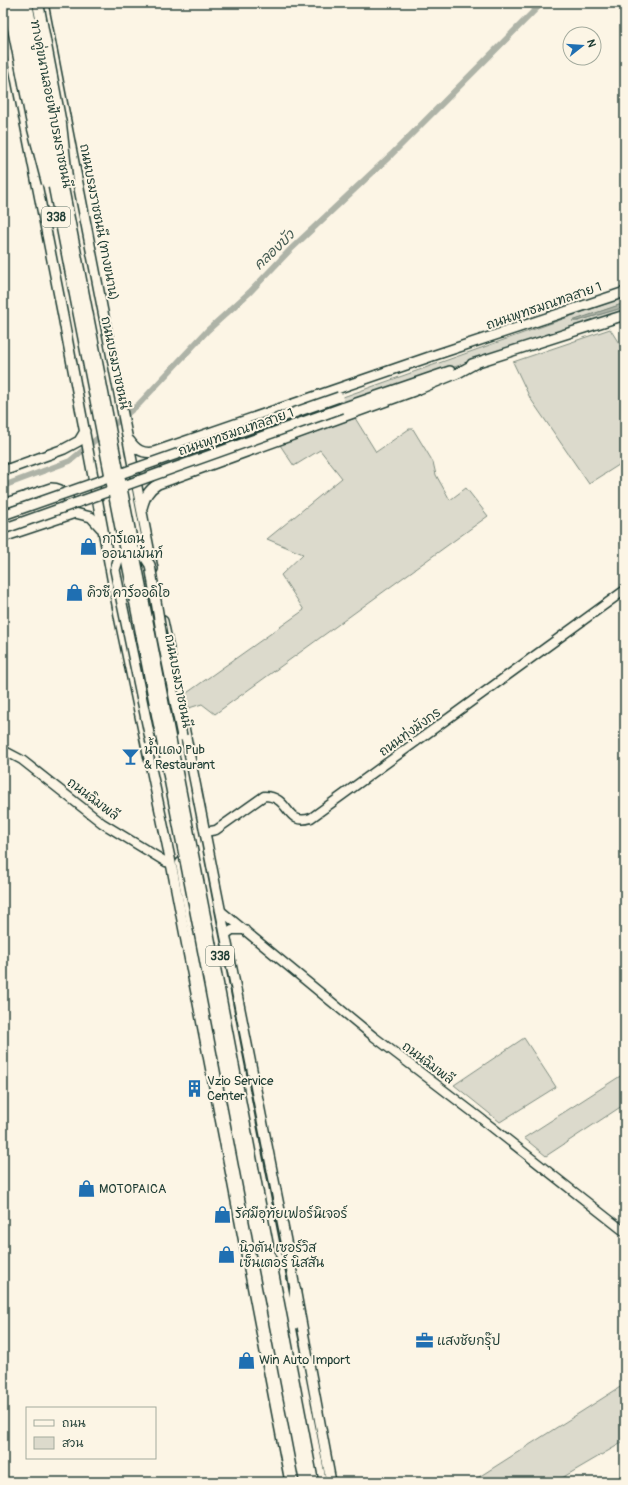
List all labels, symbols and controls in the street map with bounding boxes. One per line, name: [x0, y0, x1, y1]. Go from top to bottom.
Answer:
street label: ทางคู่ขนานลอยฟ้าบรมราชชนนี: [26, 18, 76, 190]
north arrow: [562, 26, 602, 66]
text: N: [584, 38, 599, 49]
street label: ถนนบรมราชชนนี (ทางขนาน): [76, 142, 123, 301]
road number: 338: [42, 207, 70, 227]
water label: คลองบัว: [250, 226, 299, 273]
street label: ถนนพุทธมณฑลสาย 1: [484, 279, 604, 334]
street label: ถนนบรมราชชนนี: [97, 315, 134, 411]
street label: ถนนพุทธมณฑลสาย 1: [176, 405, 296, 460]
place label: การ์เดน ออนาเม้นท์: [102, 529, 163, 562]
shop icon: การ์เดน ออนาเม้นท์: [79, 536, 99, 556]
shop icon: คิวซี คาร์ออดิโอ: [64, 583, 84, 603]
place label: คิวซี คาร์ออดิโอ: [87, 583, 170, 601]
street label: ถนนบรมราชชนนี: [161, 633, 196, 729]
street label: ถนนทุ่งมังกร: [375, 703, 445, 761]
place label: น้ำแดง Pub & Restaurant: [144, 737, 216, 773]
bar icon: น้ำแดง Pub & Restaurant: [121, 747, 141, 767]
street label: ถนนฉิมพลี: [64, 773, 123, 824]
road number: 338: [206, 946, 234, 966]
street label: ถนนฉิมพลี: [399, 1037, 458, 1088]
place label: Vzio Service Center: [207, 1073, 274, 1104]
building icon: Vzio Service Center: [184, 1078, 204, 1098]
shop icon: MOTOPAICA: [76, 1179, 96, 1199]
place label: MOTOPAICA: [99, 1181, 167, 1197]
shop icon: รัศมีอุทัยเฟอร์นิเจอร์: [212, 1204, 232, 1224]
place label: รัศมีอุทัยเฟอร์นิเจอร์: [235, 1204, 348, 1223]
place label: นิวตัน เซอร์วิส เซ็นเตอร์ นิสสัน: [239, 1238, 324, 1271]
shop icon: นิวตัน เซอร์วิส เซ็นเตอร์ นิสสัน: [216, 1245, 236, 1265]
office icon: แสงชัยกรุ๊ป: [414, 1331, 434, 1351]
place label: แสงชัยกรุ๊ป: [437, 1332, 500, 1350]
shop icon: Win Auto Import: [236, 1350, 256, 1370]
place label: Win Auto Import: [259, 1352, 351, 1368]
legend: [26, 1407, 156, 1459]
text: ถนน: [62, 1416, 86, 1431]
text: สวน: [62, 1436, 83, 1451]

